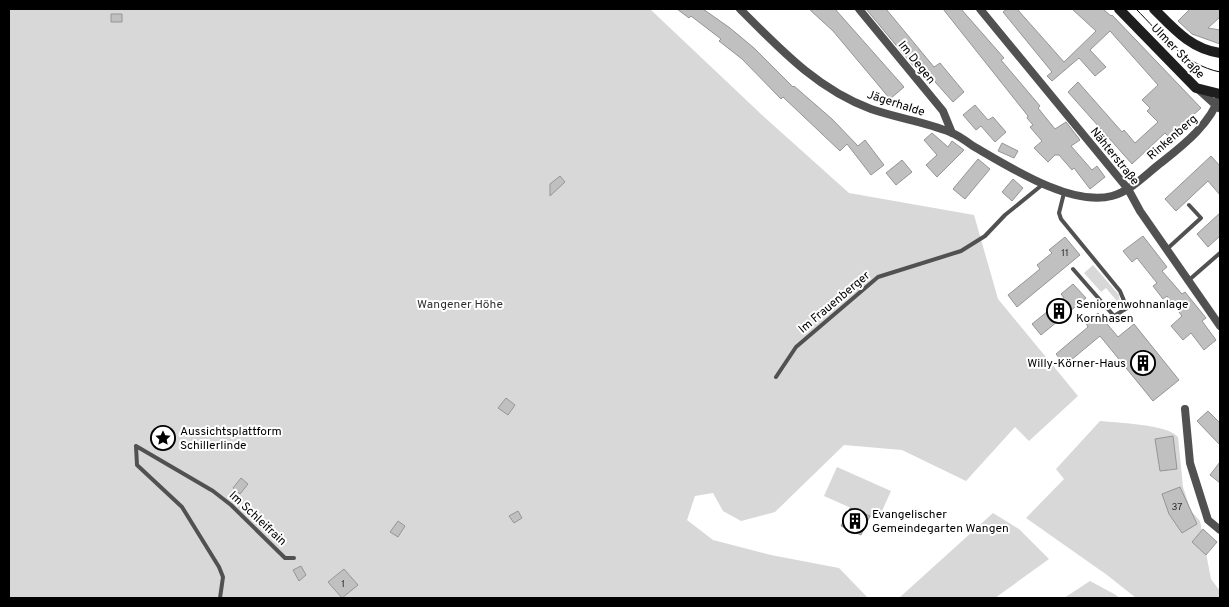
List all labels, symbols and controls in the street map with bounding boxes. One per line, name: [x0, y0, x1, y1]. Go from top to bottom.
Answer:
street label: Ulmer Straße: [1147, 21, 1208, 83]
street label: Im Degen: [894, 38, 939, 88]
street label: Jägerhalde: [865, 87, 927, 121]
street label: Rinkenberg: [1144, 111, 1201, 164]
street label: Nähterstraße: [1086, 124, 1142, 189]
house number: 11: [1061, 247, 1069, 260]
street label: Im Frauenberger: [795, 268, 874, 337]
park label: Wangener Höhe: [417, 297, 503, 313]
place label: Seniorenwohnanlage Kornhasen: [1076, 297, 1188, 327]
building icon: Seniorenwohnanlage Kornhasen: [1046, 298, 1072, 324]
building icon: Willy-Körner-Haus: [1130, 350, 1156, 376]
place label: Willy-Körner-Haus: [1027, 356, 1126, 372]
place label: Aussichtsplattform Schillerlinde: [180, 424, 282, 454]
place icon: Aussichtsplattform Schillerlinde: [150, 425, 176, 451]
street label: Im Schleifrain: [225, 488, 290, 550]
house number: 37: [1171, 501, 1183, 514]
place label: Evangelischer Gemeindegarten Wangen: [872, 507, 1009, 537]
building icon: Evangelischer Gemeindegarten Wangen: [842, 508, 868, 534]
house number: 1: [341, 578, 345, 591]

